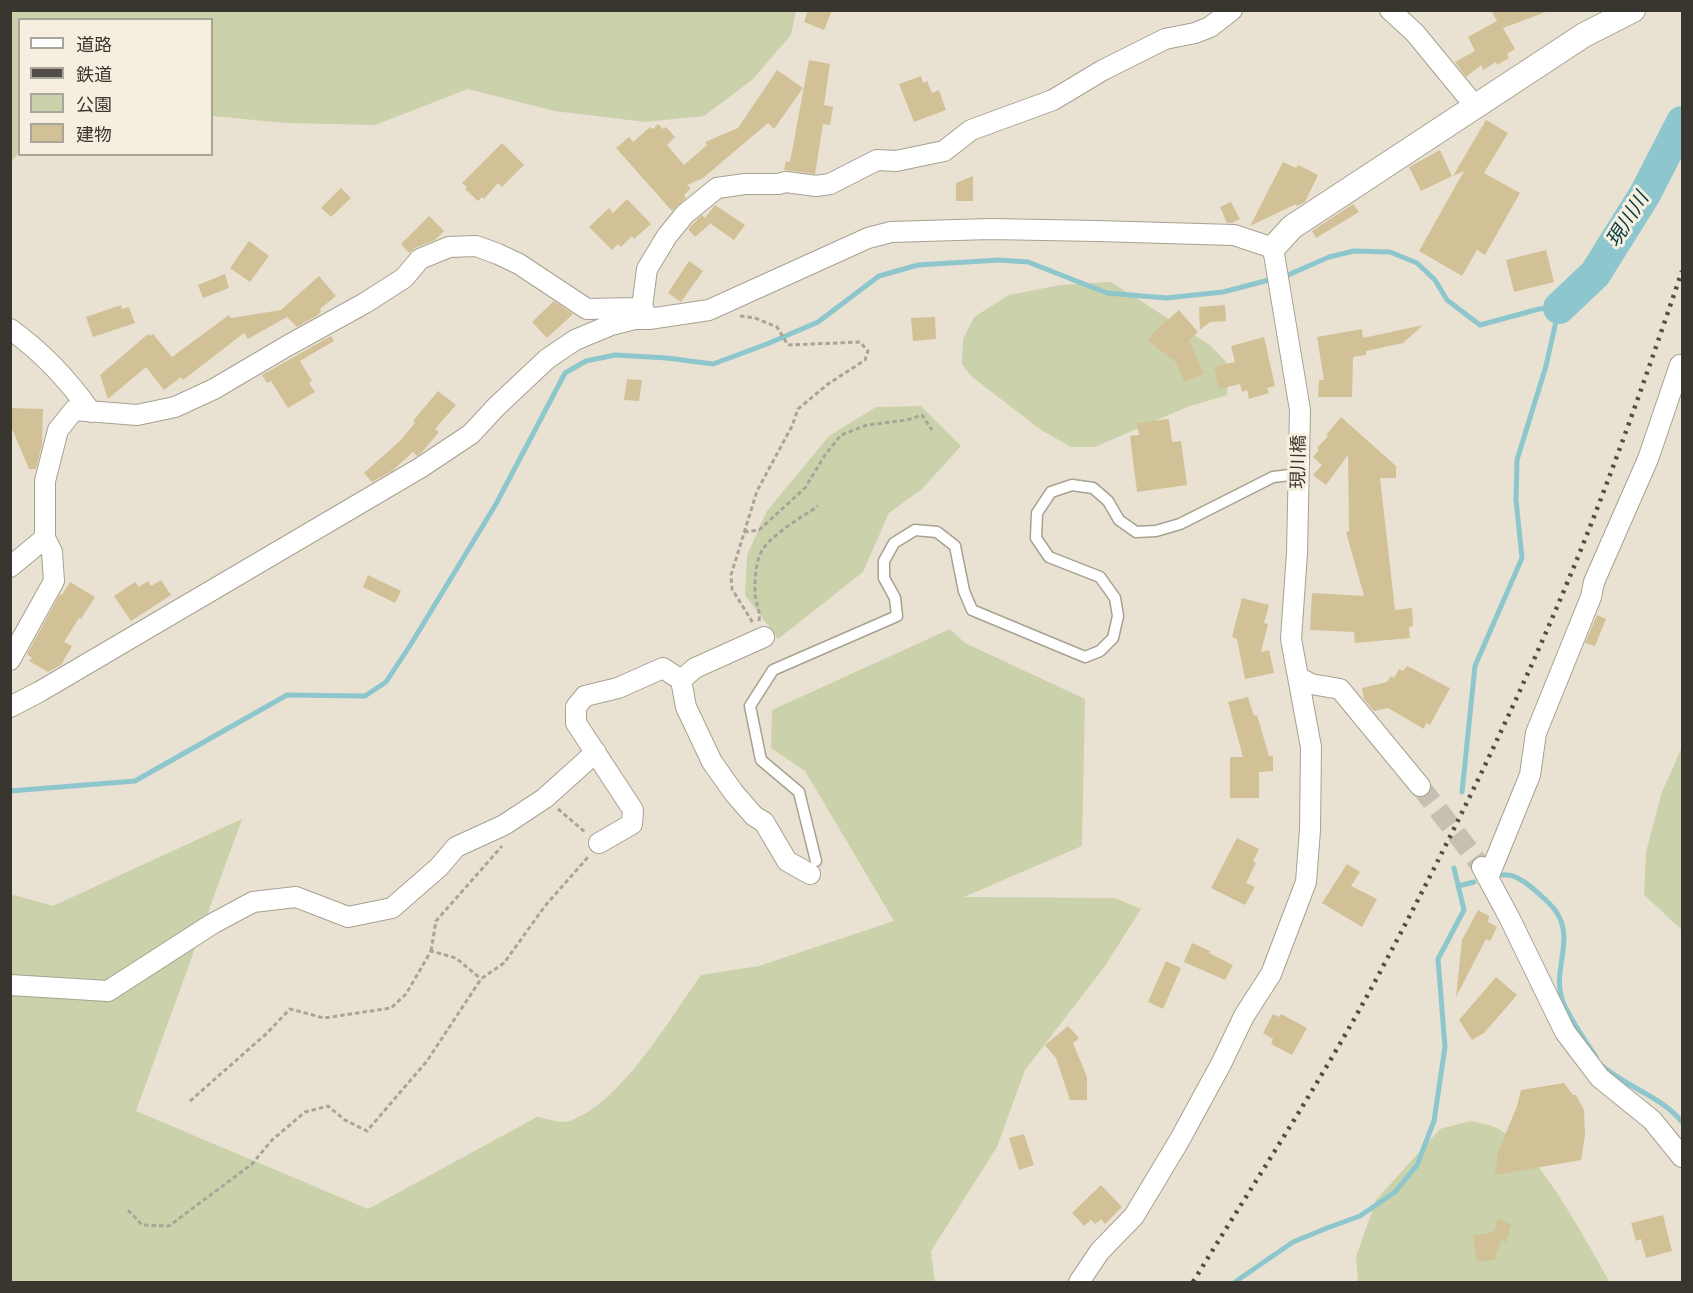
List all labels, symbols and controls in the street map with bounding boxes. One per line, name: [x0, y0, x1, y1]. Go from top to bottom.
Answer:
legend: [18, 18, 213, 156]
text: 道路: [76, 32, 112, 56]
text: 鉄道: [76, 62, 112, 86]
text: 公園: [76, 92, 112, 116]
text: 建物: [76, 122, 112, 146]
water label: 現川川: [1602, 188, 1654, 252]
street label: 現川橋: [1288, 435, 1310, 489]

